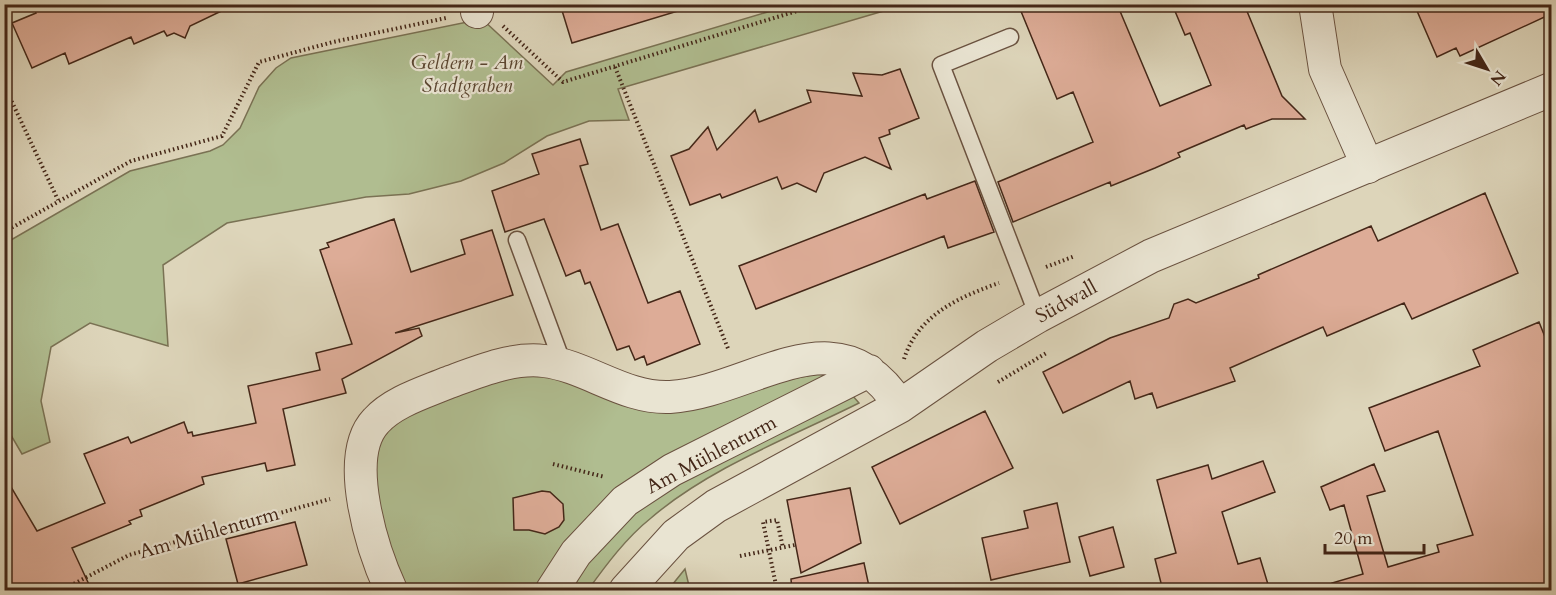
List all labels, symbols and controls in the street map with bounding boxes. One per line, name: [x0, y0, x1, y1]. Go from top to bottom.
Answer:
north arrow: [1457, 39, 1517, 99]
park label: Geldern - Am Stadtgraben: [411, 49, 523, 99]
text: N: [1485, 65, 1511, 90]
street label: Südwall: [1031, 274, 1102, 329]
street label: Am Mühlenturm: [641, 409, 781, 500]
street label: Am Mühlenturm: [136, 500, 282, 565]
scale bar: [1325, 517, 1424, 555]
text: 20 m: [1334, 526, 1373, 551]

